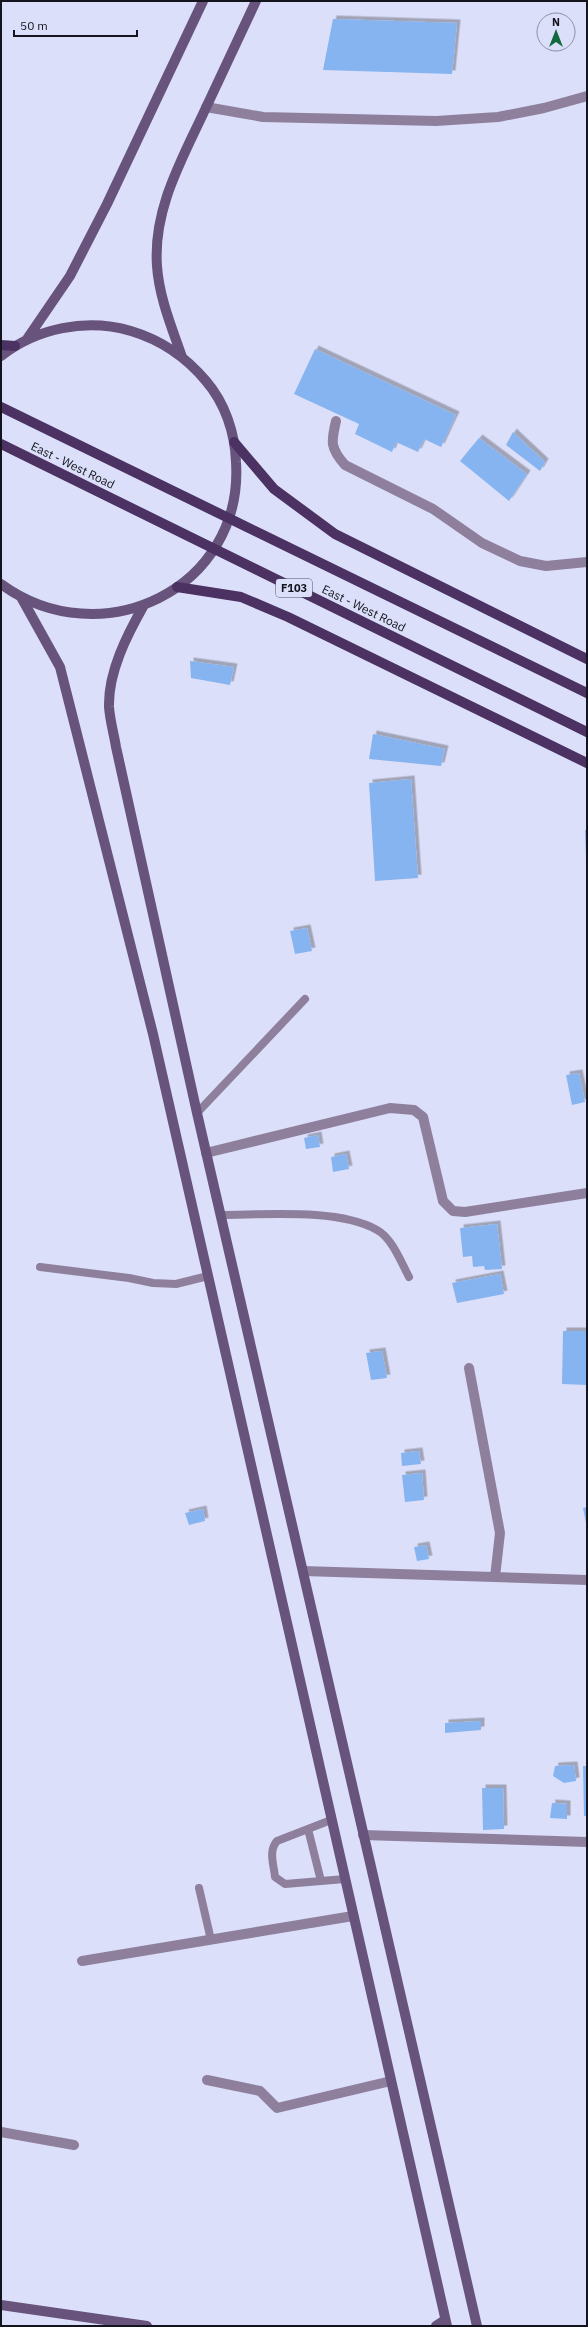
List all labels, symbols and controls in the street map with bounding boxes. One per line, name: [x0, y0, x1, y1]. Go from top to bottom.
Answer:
scale bar: [14, 12, 137, 38]
north arrow: [536, 12, 576, 52]
text: N: [552, 15, 560, 29]
text: 50 m: [20, 18, 48, 33]
street label: East - West Road: [29, 438, 117, 492]
road number: F103: [276, 579, 312, 597]
street label: East - West Road: [320, 581, 408, 635]

